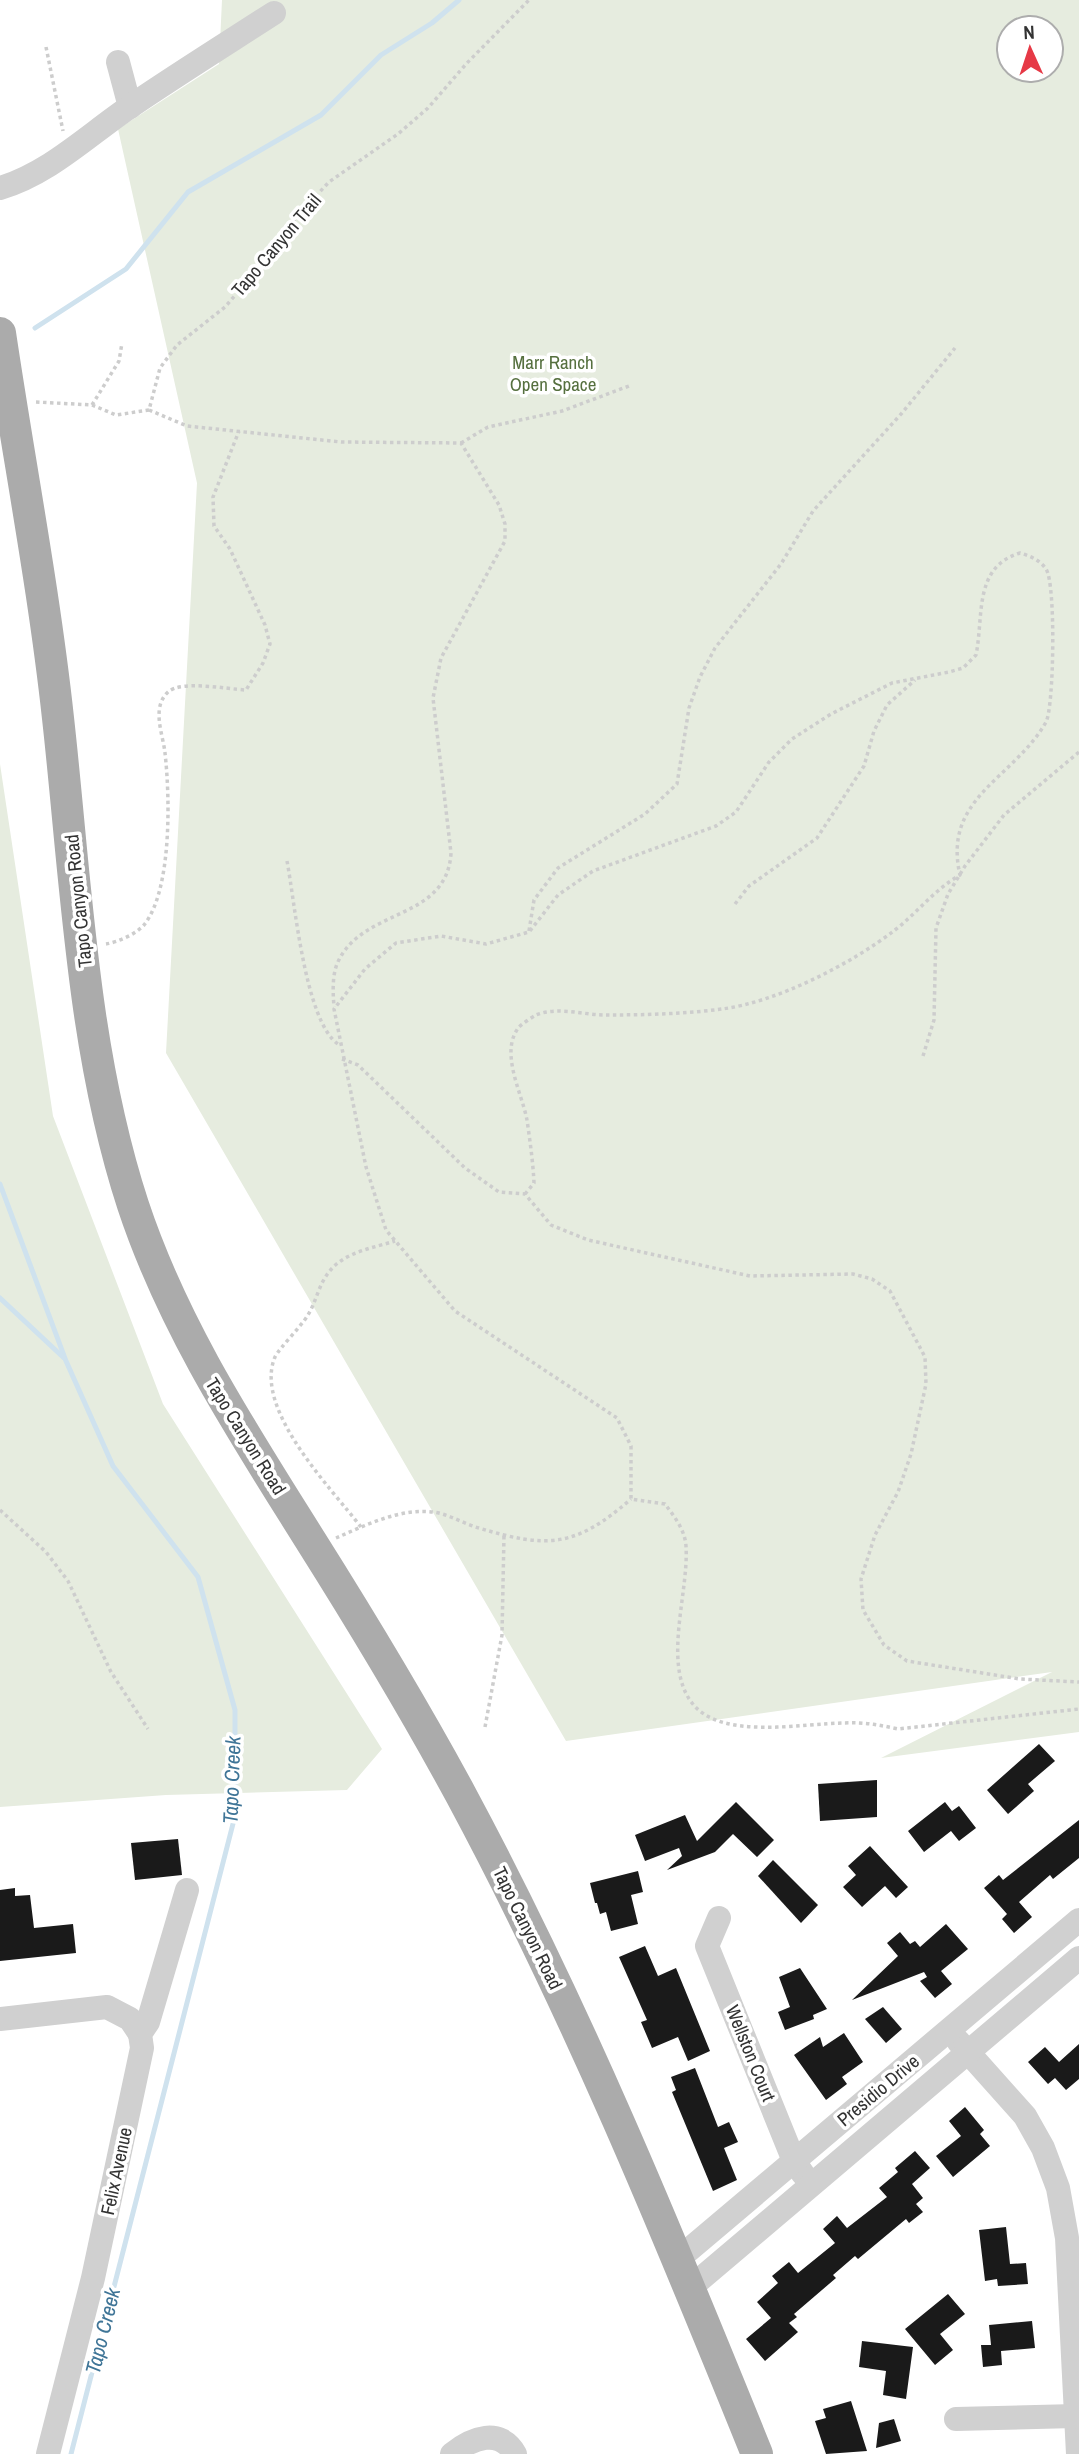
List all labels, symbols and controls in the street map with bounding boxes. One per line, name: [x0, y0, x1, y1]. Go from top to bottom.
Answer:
north arrow: [995, 14, 1065, 84]
text: N: [1023, 19, 1035, 45]
street label: Tapo Canyon Trail: [225, 188, 327, 302]
park label: Marr Ranch Open Space: [510, 349, 596, 397]
street label: Tapo Canyon Road: [58, 833, 98, 969]
street label: Tapo Canyon Road: [200, 1372, 292, 1500]
water label: Tapo Creek: [215, 1734, 248, 1824]
street label: Tapo Canyon Road: [487, 1862, 569, 1994]
street label: Wellston Court: [720, 2001, 782, 2106]
street label: Presidio Drive: [831, 2048, 925, 2132]
street label: Felix Avenue: [94, 2125, 138, 2217]
water label: Tapo Creek: [78, 2284, 128, 2377]

